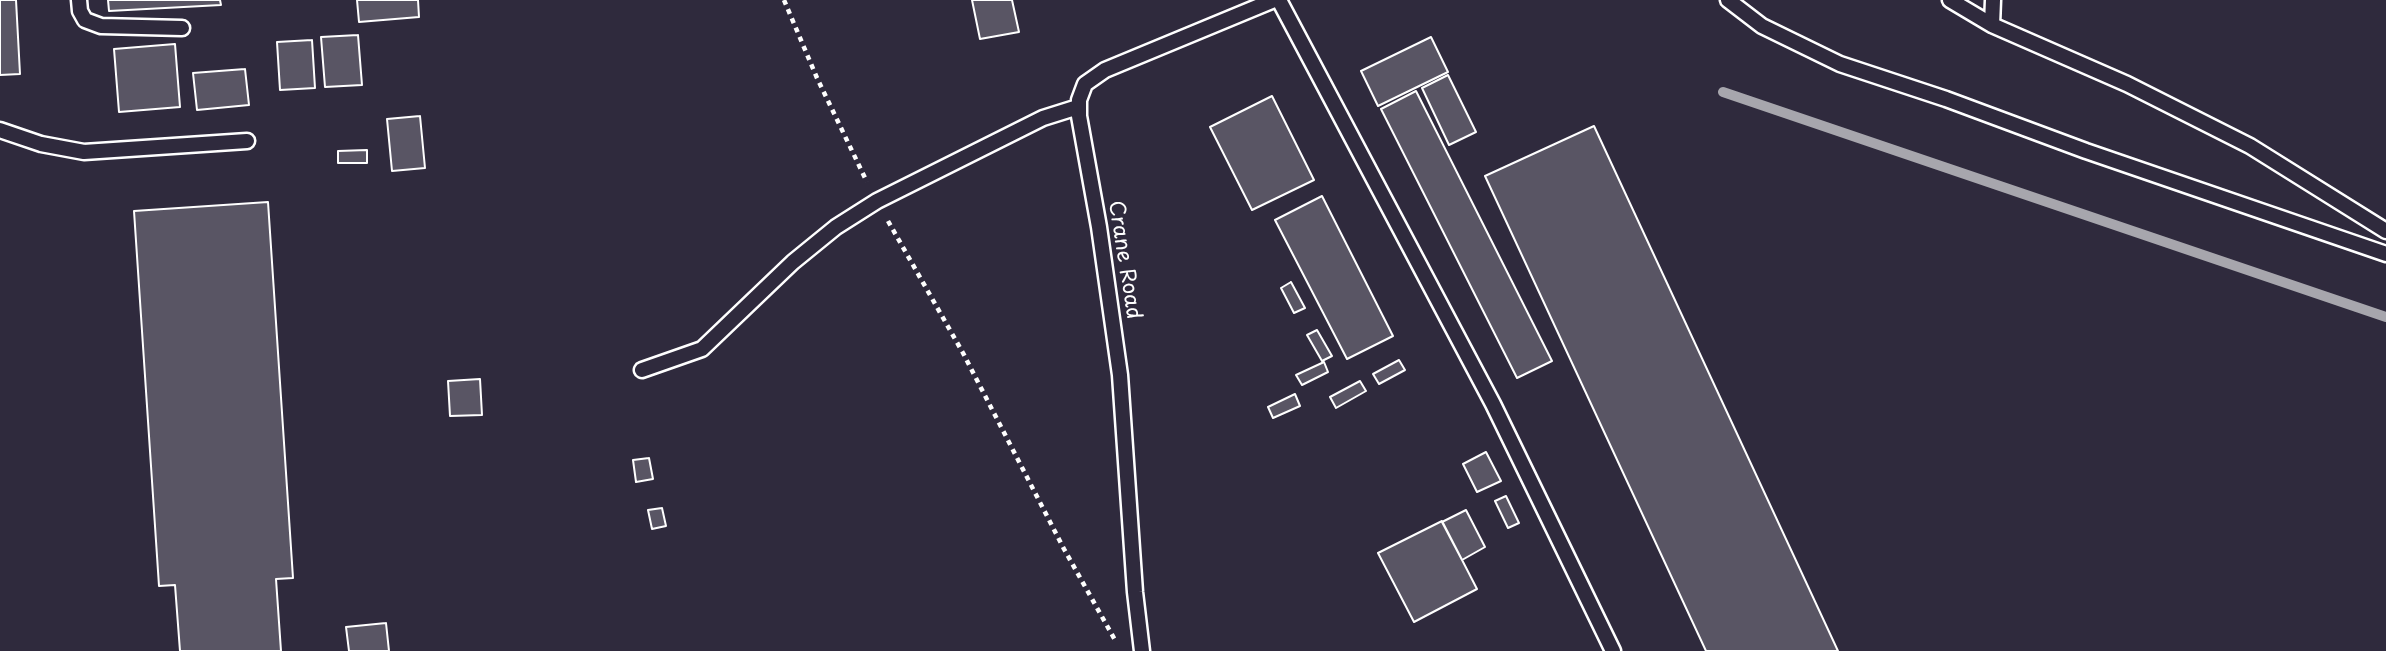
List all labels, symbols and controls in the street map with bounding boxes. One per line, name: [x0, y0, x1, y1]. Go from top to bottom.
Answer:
street label: Crane Road: [1102, 199, 1146, 321]

